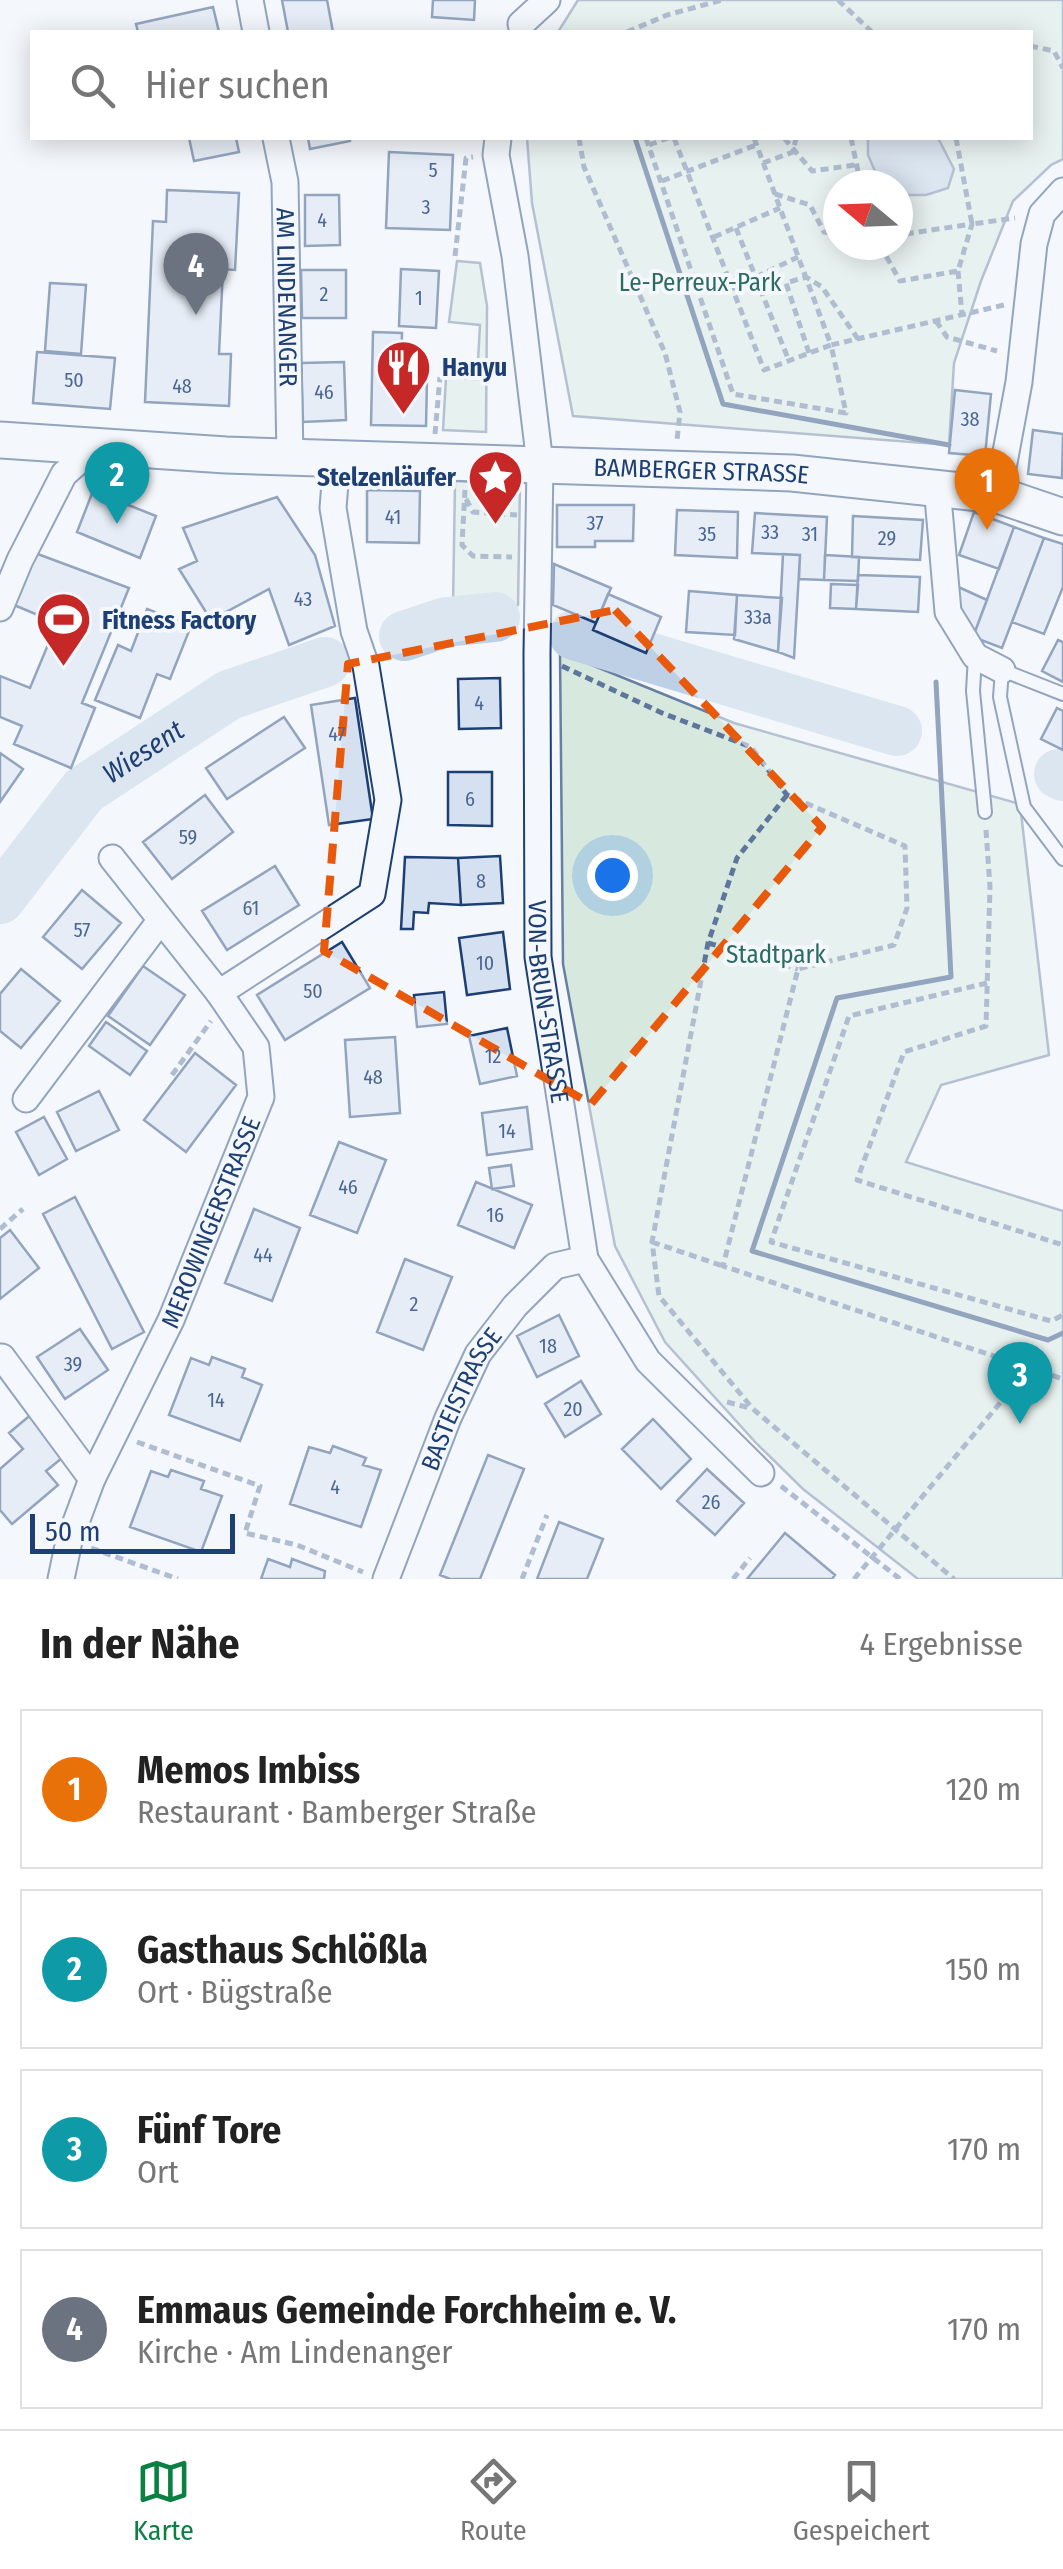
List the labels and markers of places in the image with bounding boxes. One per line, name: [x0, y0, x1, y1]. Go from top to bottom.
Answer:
pin: 4: [164, 232, 228, 315]
restaurant icon: Hanyu: [373, 337, 433, 416]
place label: Hanyu: [442, 353, 507, 383]
pin: 2: [84, 442, 150, 524]
place icon: Stelzenläufer: [465, 447, 525, 526]
pin: 1: [954, 448, 1020, 530]
place label: Stelzenläufer: [317, 463, 457, 493]
sports icon: Fitness Factory: [33, 590, 93, 669]
place label: Fitness Factory: [102, 606, 257, 636]
pin: 3: [988, 1342, 1052, 1424]

